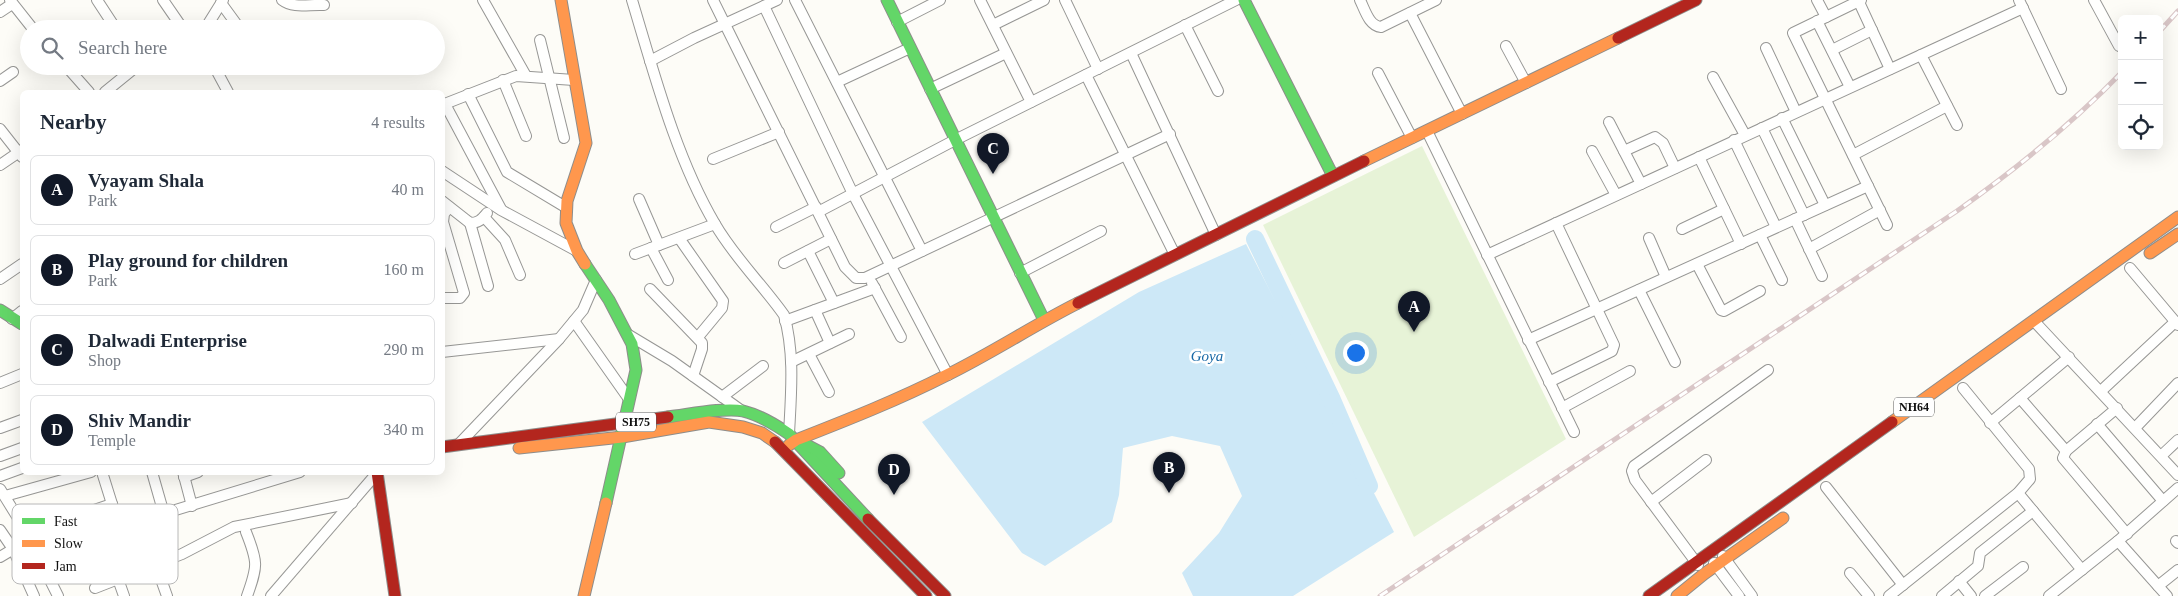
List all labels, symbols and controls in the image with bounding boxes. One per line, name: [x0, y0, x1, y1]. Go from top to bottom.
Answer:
map controls: [2118, 15, 2163, 150]
button: +: [2118, 15, 2163, 60]
search box: [20, 20, 445, 75]
icon: search: [38, 34, 66, 62]
text: Search here: [78, 37, 167, 58]
button: −: [2118, 60, 2163, 105]
button: locate: [2118, 105, 2163, 150]
text: Nearby: [40, 110, 107, 134]
text: 4 results: [371, 114, 425, 131]
pin: C: [977, 133, 1009, 174]
text: Vyayam Shala: [88, 170, 204, 191]
text: A: [51, 181, 63, 198]
text: 40 m: [392, 181, 424, 198]
text: Park: [88, 192, 117, 209]
text: Play ground for children: [88, 250, 288, 271]
text: B: [52, 261, 62, 278]
text: 160 m: [384, 261, 424, 278]
text: Park: [88, 272, 117, 289]
pin: A: [1398, 291, 1430, 332]
text: Dalwadi Enterprise: [88, 330, 247, 351]
your location: [1343, 340, 1369, 366]
text: C: [51, 341, 63, 358]
text: 290 m: [384, 341, 424, 358]
water label: Goya: [1191, 348, 1223, 364]
text: Shop: [88, 352, 121, 369]
road number: NH64: [1894, 398, 1934, 417]
text: Shiv Mandir: [88, 410, 191, 431]
road number: SH75: [616, 412, 656, 432]
text: D: [51, 421, 63, 438]
text: 340 m: [384, 421, 424, 438]
text: Temple: [88, 432, 136, 449]
pin: B: [1153, 452, 1185, 493]
pin: D: [878, 454, 910, 495]
legend: [12, 504, 178, 584]
text: Fast: [54, 514, 77, 529]
text: Slow: [54, 536, 84, 551]
text: Jam: [54, 559, 77, 574]

